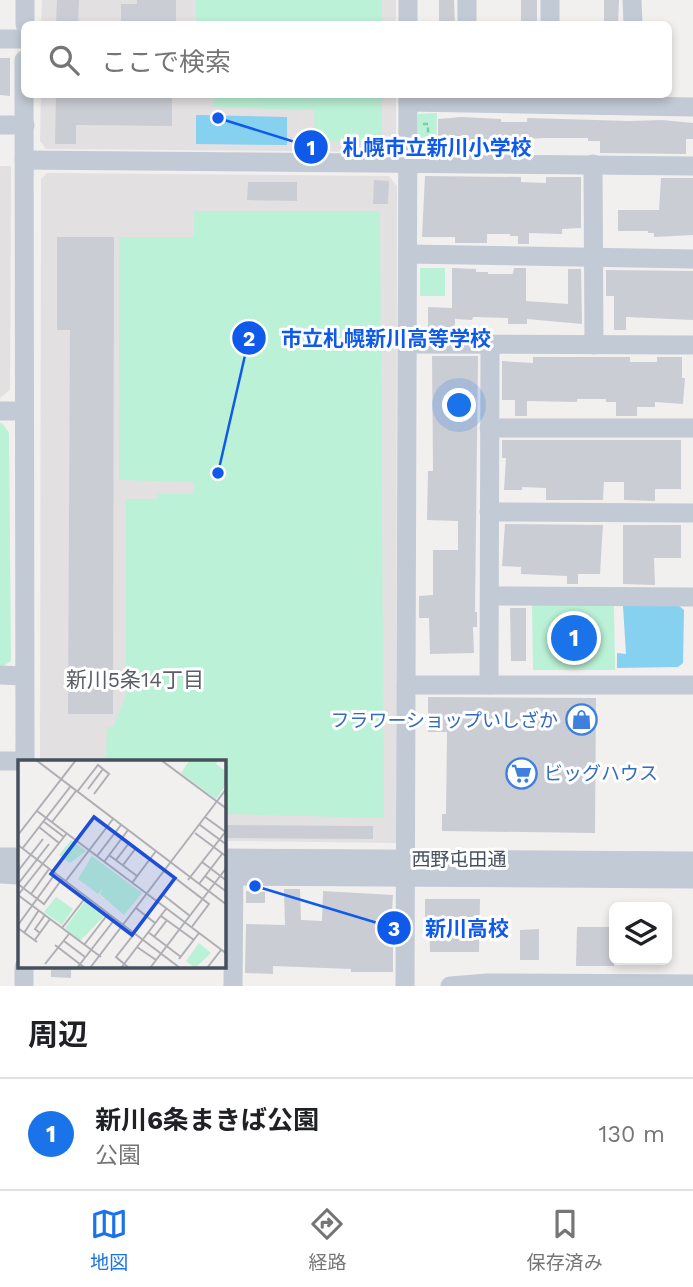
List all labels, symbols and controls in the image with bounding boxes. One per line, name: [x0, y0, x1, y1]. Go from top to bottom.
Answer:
search box: [21, 21, 672, 98]
icon: search: [45, 41, 83, 79]
text: ここで検索: [101, 47, 231, 77]
callout: 札幌市立新川小学校: [294, 126, 546, 168]
text: 1: [306, 135, 316, 160]
text: 札幌市立新川小学校: [343, 135, 532, 160]
callout: 市立札幌新川高等学校: [232, 317, 505, 359]
text: 2: [243, 326, 255, 351]
text: 市立札幌新川高等学校: [281, 326, 491, 351]
your location: [442, 388, 476, 422]
pin: 1: [551, 612, 597, 664]
district label: 新川5条14丁目: [66, 667, 204, 692]
shop icon: フラワーショップいしざか: [564, 703, 598, 737]
place label: フラワーショップいしざか: [330, 709, 558, 732]
supermarket icon: ビッグハウス: [504, 756, 538, 790]
inset map: [18, 760, 226, 968]
place label: ビッグハウス: [544, 762, 658, 785]
street label: 西野屯田通: [411, 848, 507, 871]
map controls: [609, 902, 672, 965]
button: layers: [609, 902, 672, 965]
callout: 新川高校: [376, 907, 523, 949]
text: 3: [388, 916, 400, 941]
text: 新川高校: [425, 916, 509, 941]
text: 周辺: [28, 1017, 88, 1052]
text: 新川6条まきば公園: [95, 1105, 319, 1135]
text: 1: [46, 1121, 56, 1148]
text: 130 m: [599, 1121, 665, 1148]
text: 公園: [95, 1142, 141, 1169]
tab: 地図: [90, 1205, 128, 1274]
tab: 経路: [308, 1205, 347, 1274]
tab: 保存済み: [527, 1205, 603, 1274]

